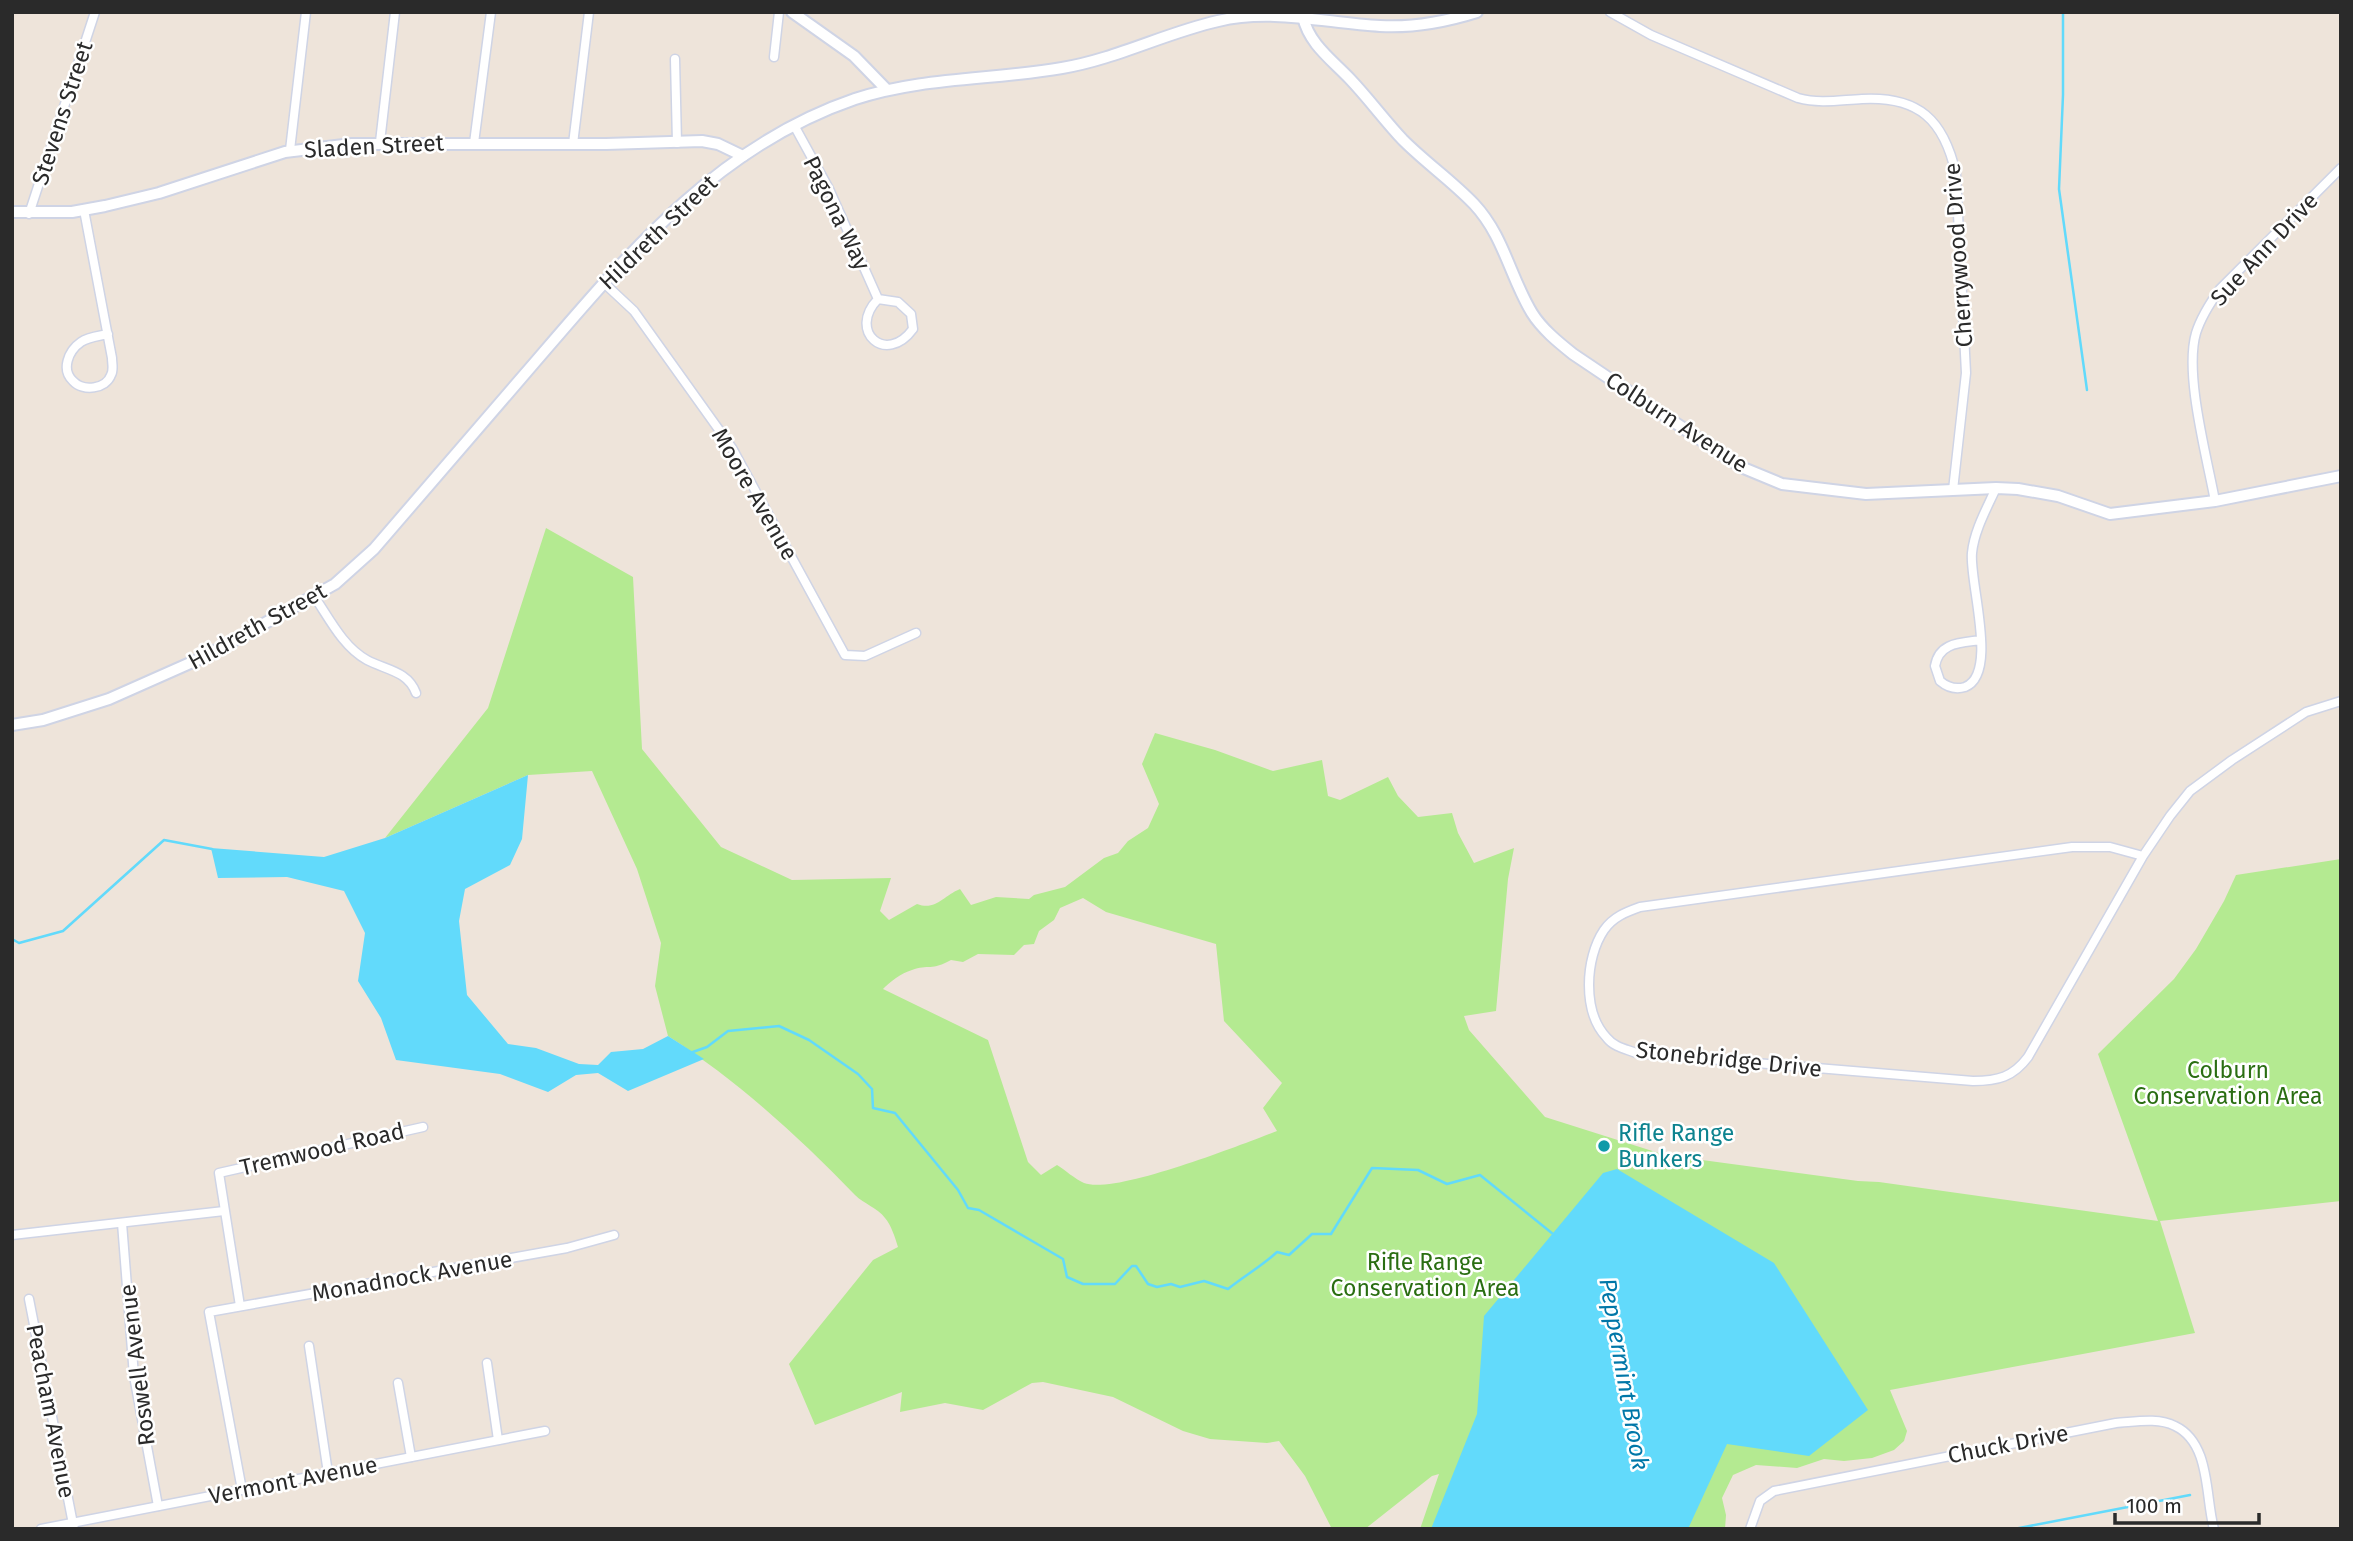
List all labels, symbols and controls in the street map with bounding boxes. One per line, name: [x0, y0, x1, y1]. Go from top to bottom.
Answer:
street label: Stevens Street: [26, 37, 99, 188]
street label: Sladen Street: [303, 128, 445, 164]
street label: Pagona Way: [797, 151, 877, 275]
street label: Cherrywood Drive: [1938, 162, 1978, 348]
street label: Hildreth Street: [593, 168, 723, 295]
street label: Sue Ann Drive: [2204, 187, 2324, 311]
street label: Colburn Avenue: [1600, 365, 1754, 479]
street label: Moore Avenue: [706, 423, 804, 565]
street label: Hildreth Street: [183, 576, 332, 675]
street label: Stonebridge Drive: [1635, 1035, 1823, 1083]
park label: Colburn Conservation Area: [2134, 1056, 2322, 1110]
street label: Tremwood Road: [237, 1116, 407, 1182]
place label: Rifle Range Bunkers: [1618, 1119, 1734, 1173]
marker: Rifle Range Bunkers: [1596, 1138, 1612, 1154]
street label: Monadnock Avenue: [310, 1245, 514, 1307]
park label: Rifle Range Conservation Area: [1331, 1248, 1519, 1302]
water label: Peppermint Brook: [1593, 1276, 1655, 1472]
street label: Roswell Avenue: [113, 1283, 161, 1447]
street label: Peacham Avenue: [20, 1322, 82, 1500]
street label: Chuck Drive: [1945, 1419, 2071, 1469]
street label: Vermont Avenue: [206, 1450, 380, 1510]
scale bar: [2115, 1482, 2258, 1526]
text: 100 m: [2126, 1493, 2182, 1519]

